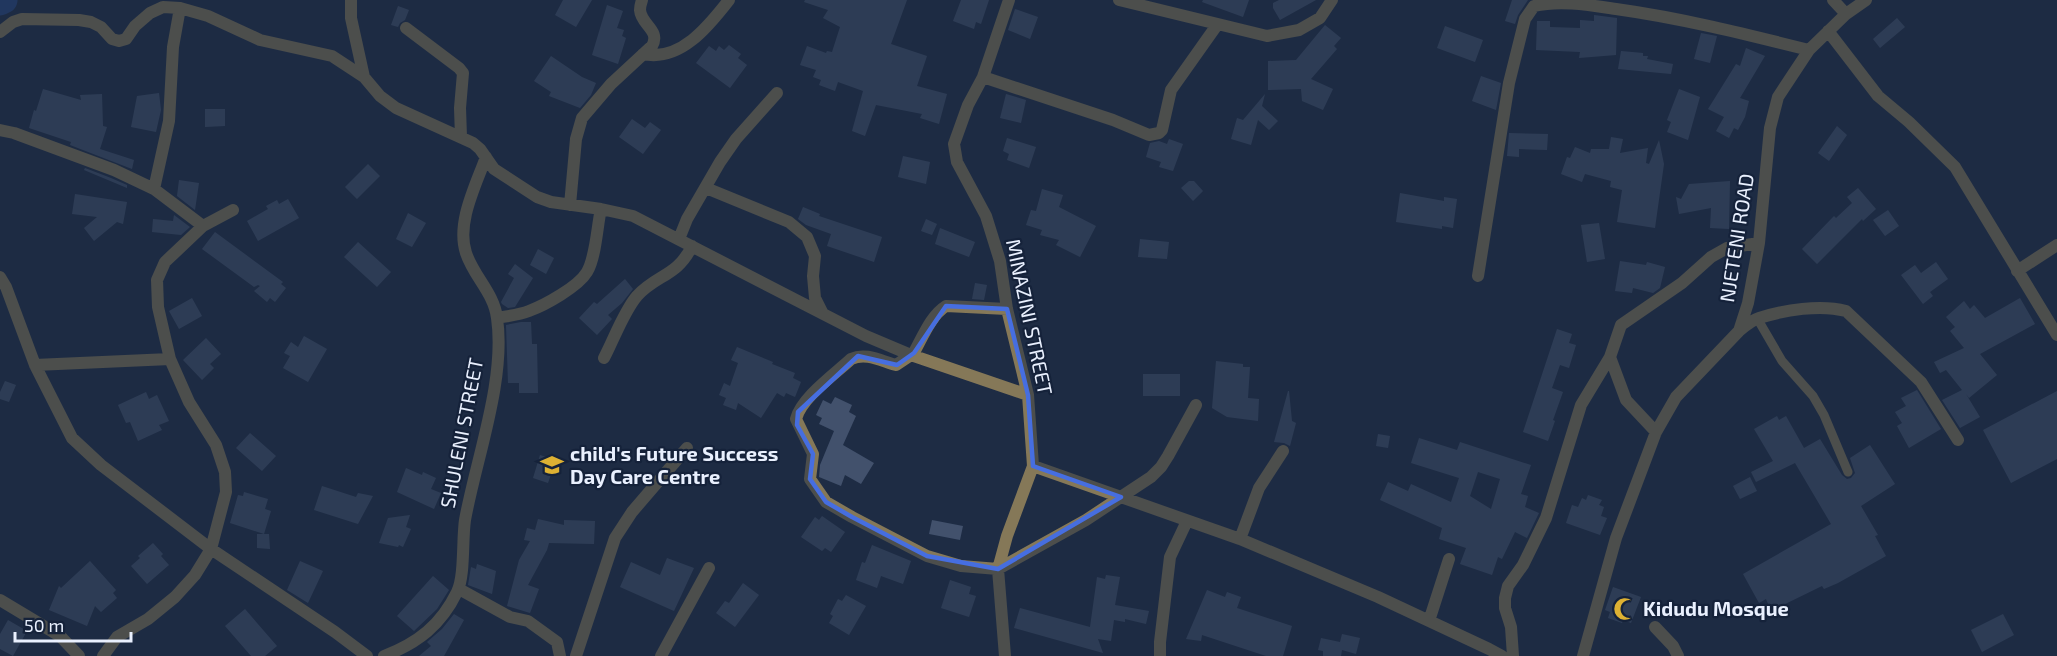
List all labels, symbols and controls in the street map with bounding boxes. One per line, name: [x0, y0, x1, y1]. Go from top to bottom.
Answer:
street label: NJETENI ROAD: [1714, 172, 1758, 304]
street label: MINAZINI STREET: [1002, 237, 1058, 397]
street label: SHULENI STREET: [435, 355, 487, 510]
place label: child's Future Success Day Care Centre: [570, 441, 778, 489]
school or university icon: child's Future Success Day Care Centre: [539, 452, 565, 478]
mosque icon: Kidudu Mosque: [1612, 596, 1638, 622]
place label: Kidudu Mosque: [1643, 596, 1789, 620]
scale bar: [15, 605, 130, 643]
text: 50 m: [24, 614, 64, 636]

